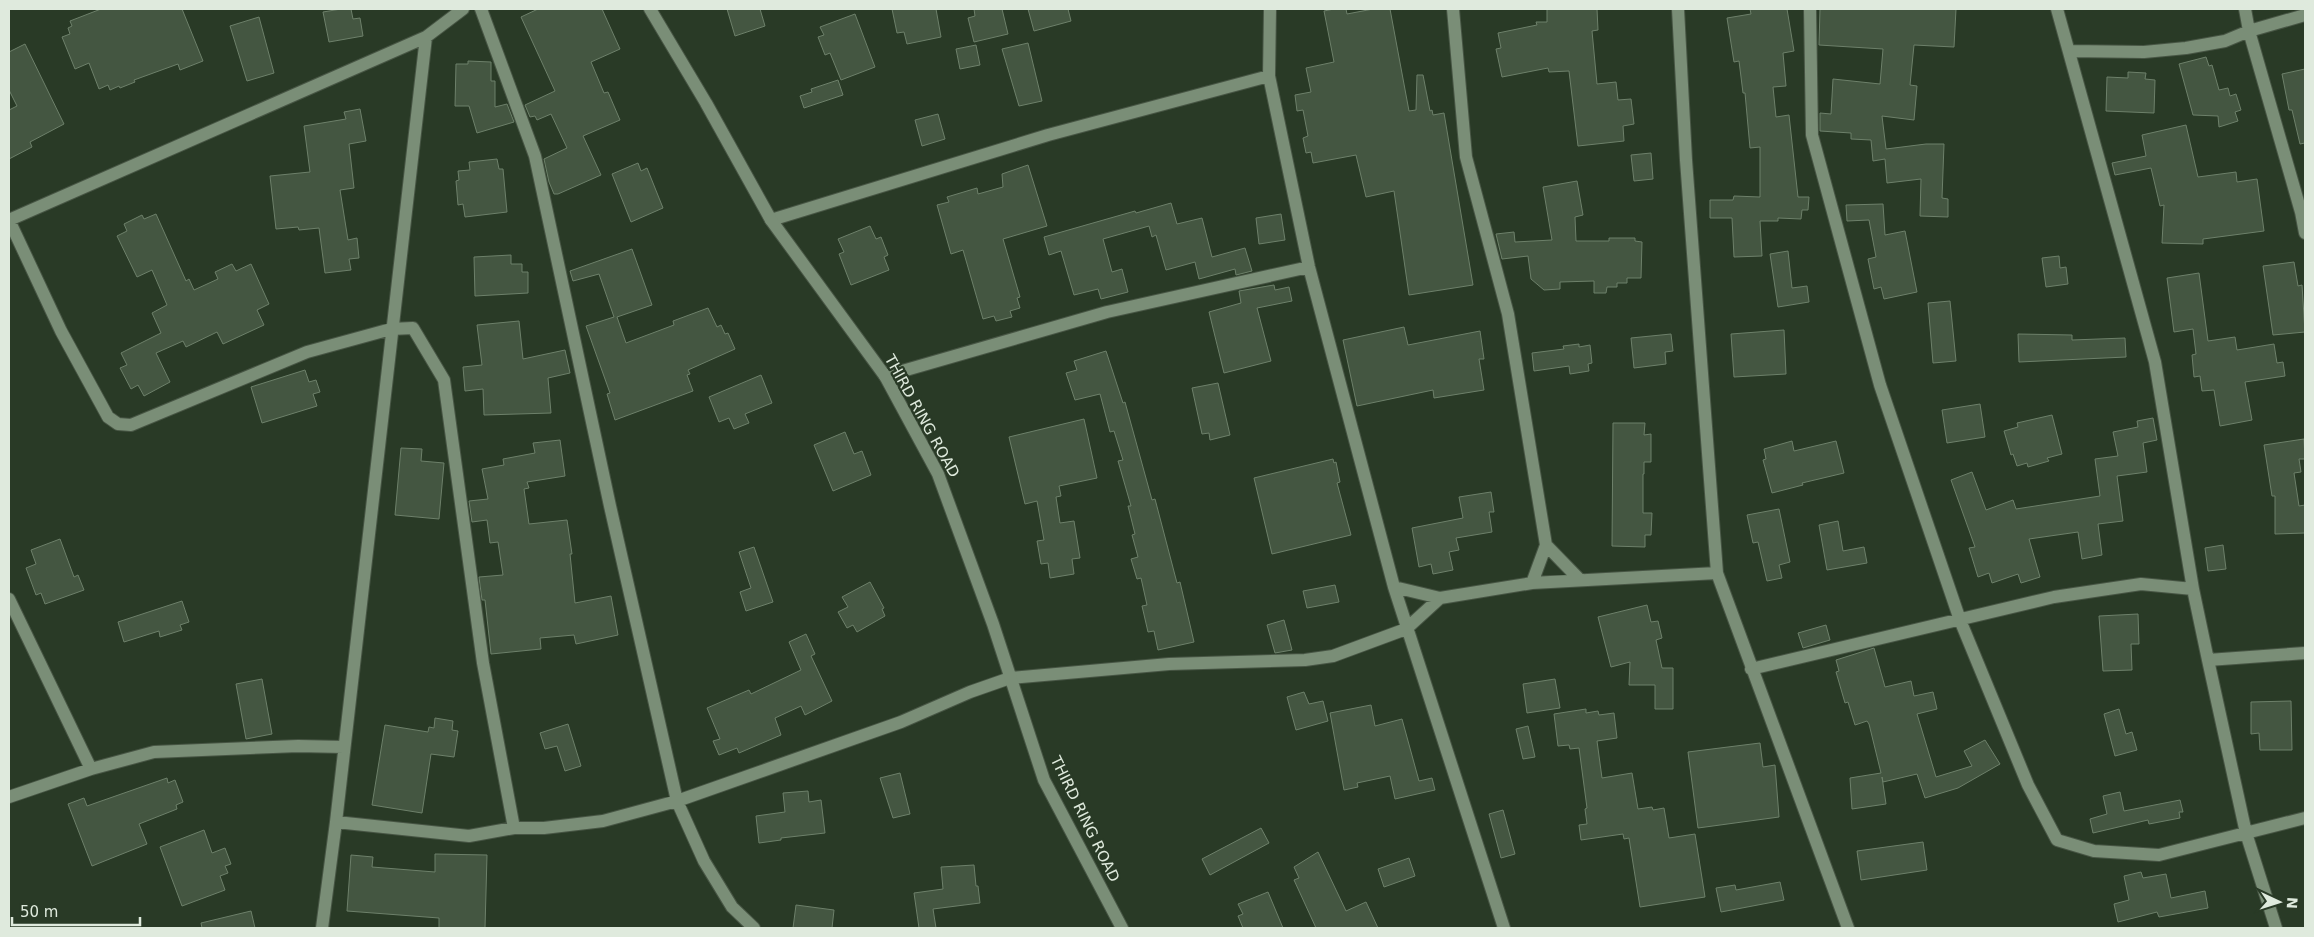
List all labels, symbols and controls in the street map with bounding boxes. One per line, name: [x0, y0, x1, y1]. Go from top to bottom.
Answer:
street label: THIRD RING ROAD: [880, 350, 963, 481]
street label: THIRD RING ROAD: [1046, 752, 1123, 885]
north arrow: [2254, 877, 2304, 927]
scale bar: [12, 894, 140, 926]
text: N: [2284, 897, 2300, 909]
text: 50 m: [20, 903, 58, 921]

